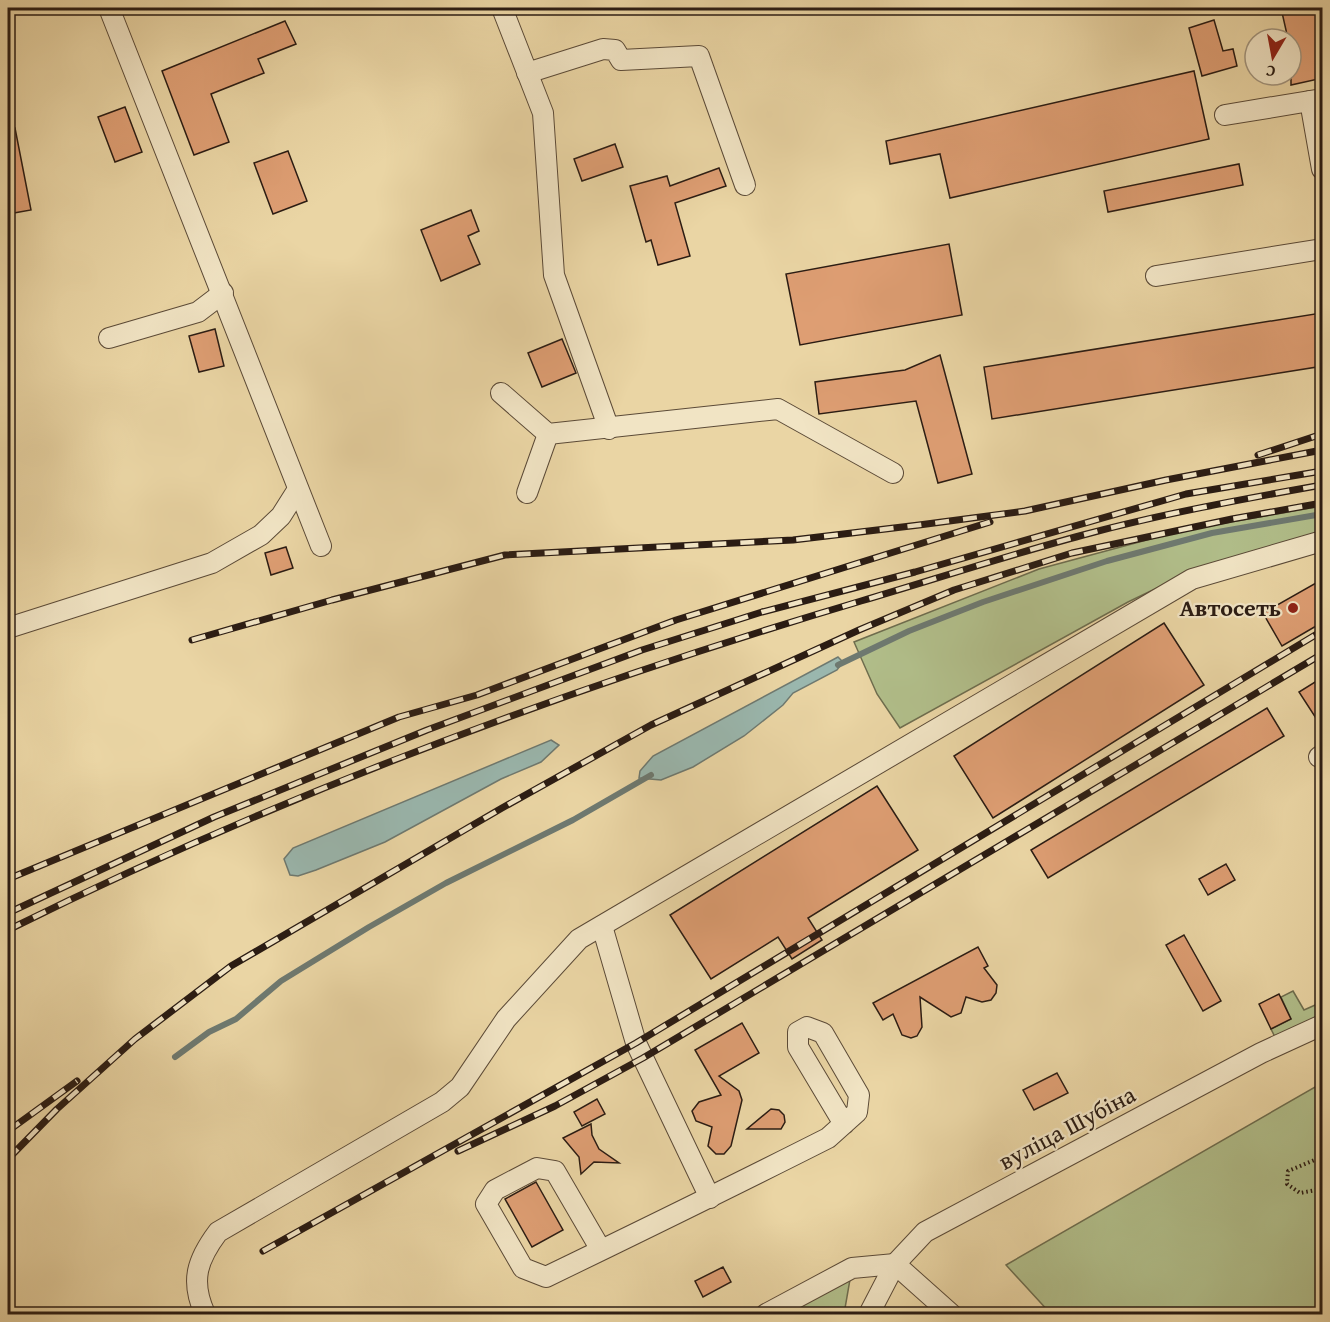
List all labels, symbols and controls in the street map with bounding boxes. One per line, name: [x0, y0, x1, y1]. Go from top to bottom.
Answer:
north arrow: [1243, 27, 1303, 87]
text: С: [1264, 59, 1277, 84]
place label: Автосеть: [1180, 590, 1281, 625]
marker: Автосеть: [1286, 601, 1300, 615]
street label: вуліца Шубіна: [992, 1076, 1142, 1178]

